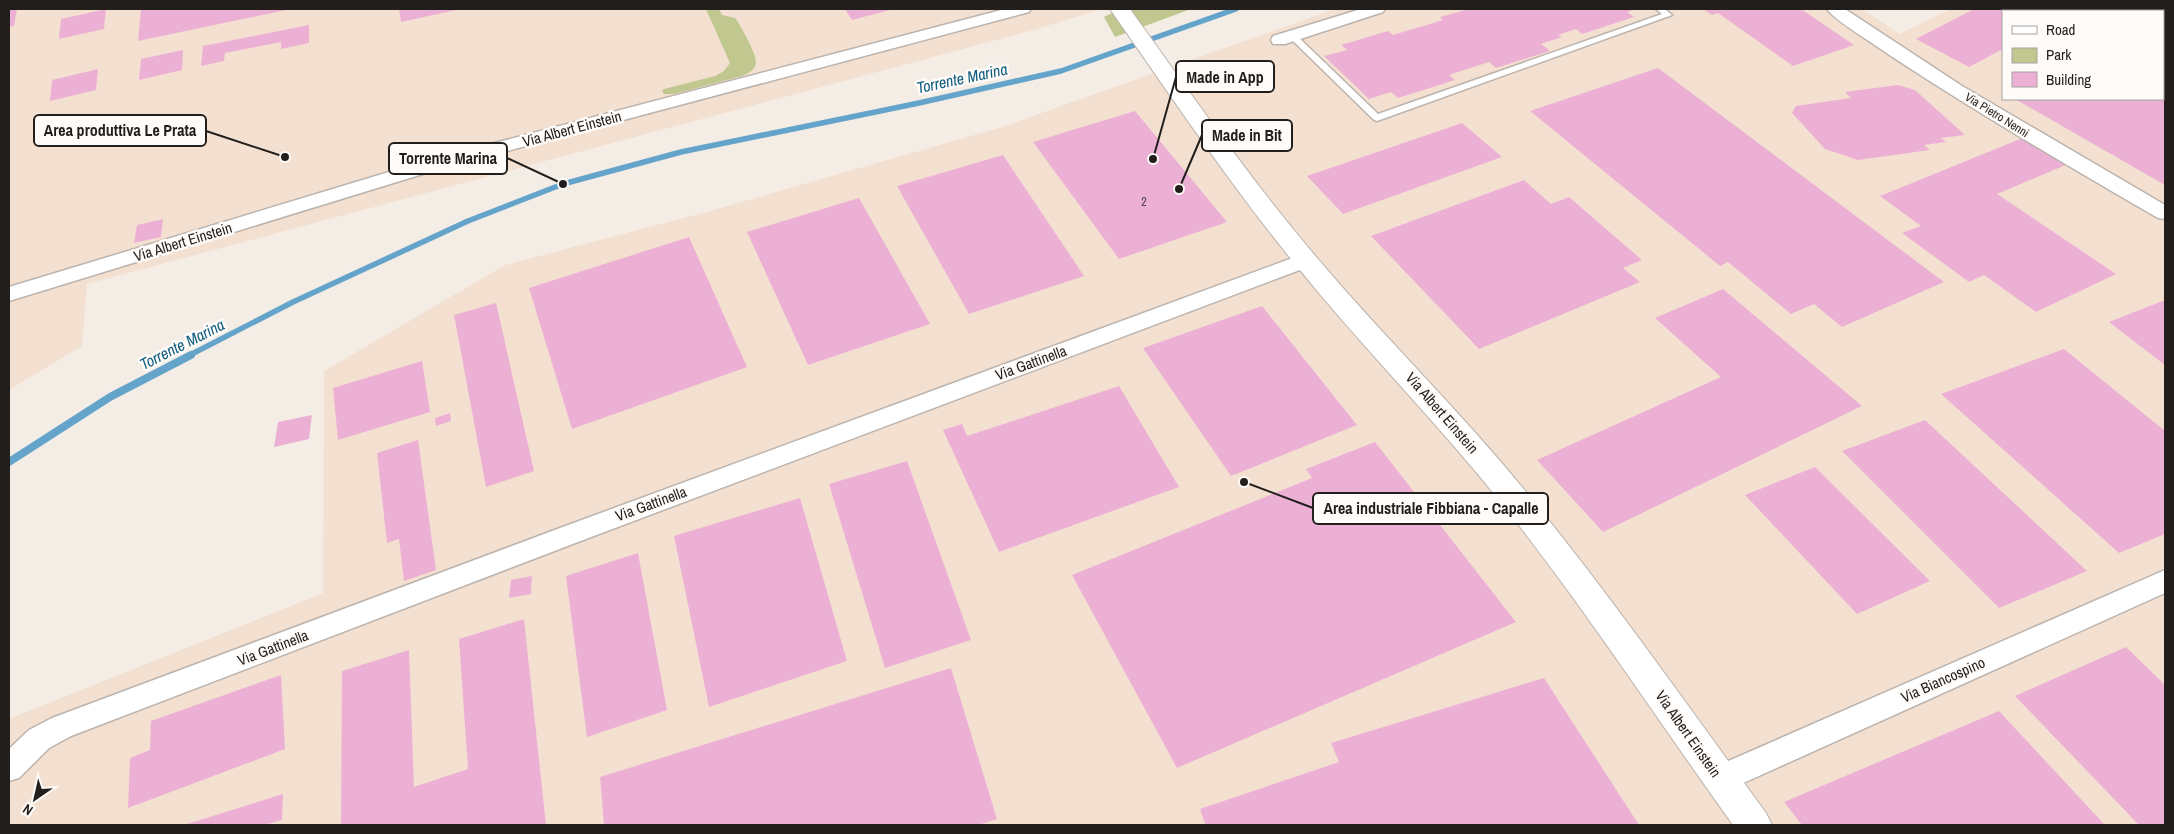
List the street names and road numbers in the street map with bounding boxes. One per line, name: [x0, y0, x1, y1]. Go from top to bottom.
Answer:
street label: Via Pietro Nenni: [1962, 89, 2032, 141]
street label: Via Albert Einstein: [520, 105, 624, 152]
street label: Via Albert Einstein: [131, 217, 235, 266]
street label: Via Gattinella: [992, 340, 1069, 385]
street label: Via Albert Einstein: [1401, 367, 1484, 458]
street label: Via Gattinella: [612, 481, 689, 526]
street label: Via Gattinella: [234, 624, 311, 671]
street label: Via Biancospino: [1897, 652, 1988, 707]
street label: Via Albert Einstein: [1651, 686, 1726, 781]

